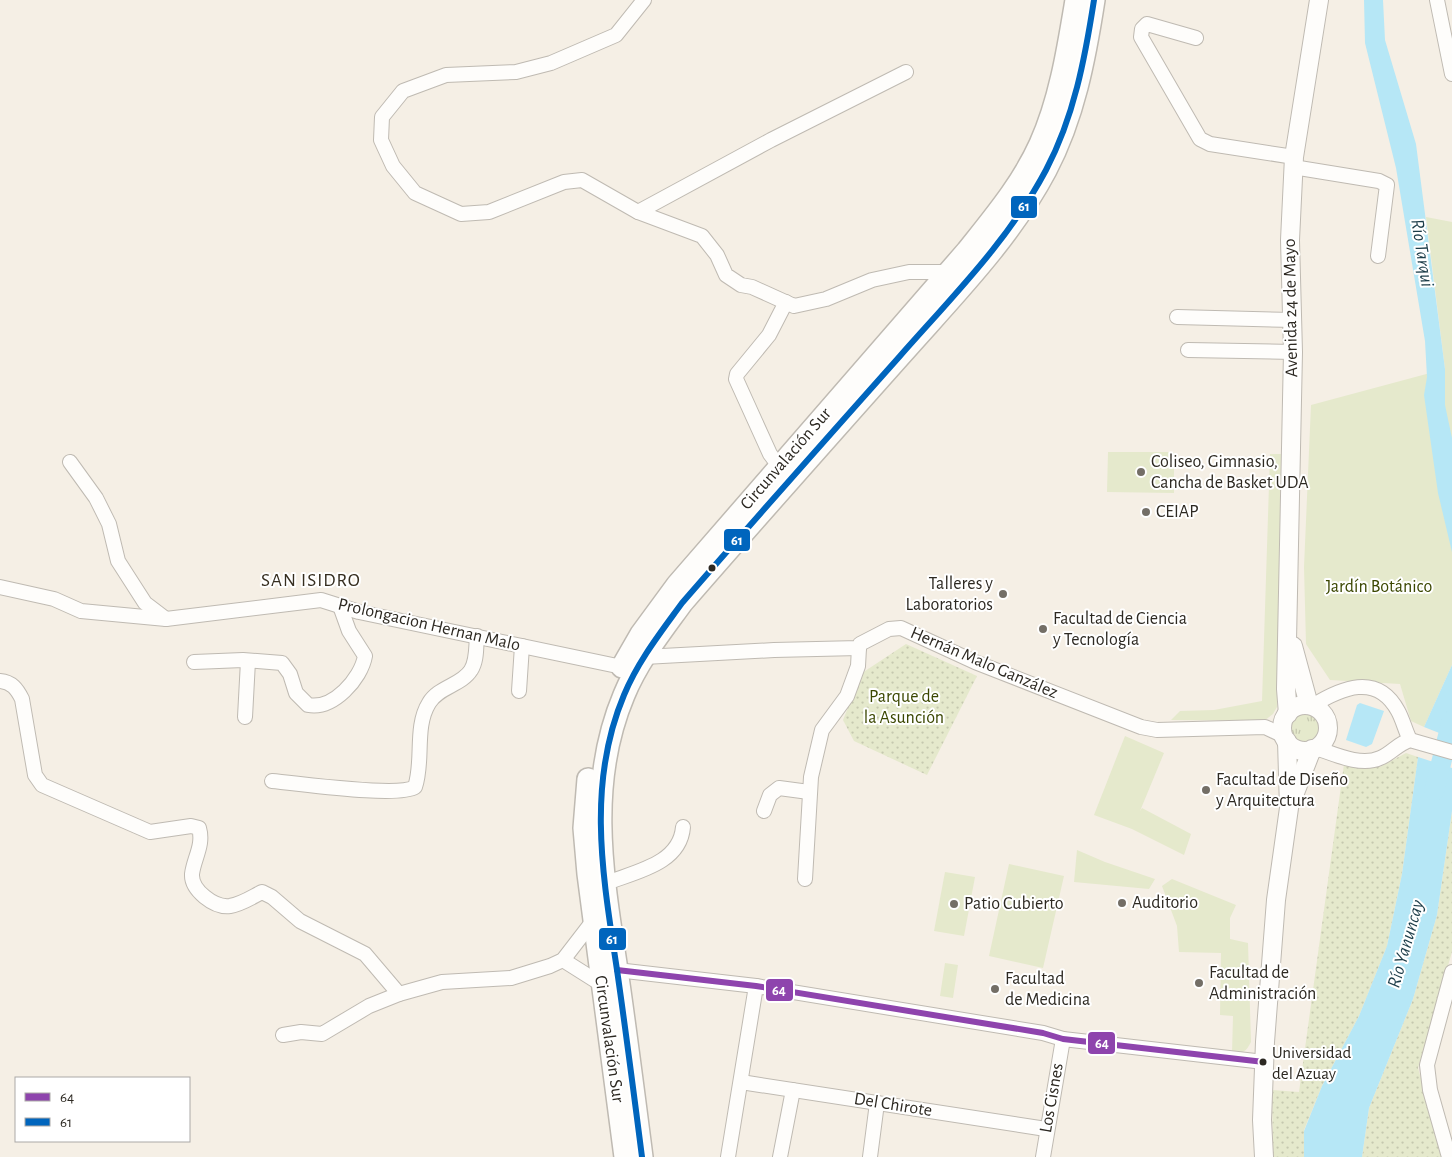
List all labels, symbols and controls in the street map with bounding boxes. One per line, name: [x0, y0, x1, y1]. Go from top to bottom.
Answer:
line badge: 61: [1010, 195, 1038, 219]
text: 61: [1018, 200, 1030, 214]
water label: Río Tarqui: [1407, 218, 1437, 288]
street label: Avenida 24 de Mayo: [1281, 238, 1301, 378]
street label: Circunvalación Sur: [737, 405, 835, 513]
place label: Coliseo, Gimnasio, Cancha de Basket UDA: [1151, 453, 1309, 492]
marker: Coliseo, Gimnasio, Cancha de Basket UDA: [1135, 466, 1147, 478]
place label: CEIAP: [1156, 503, 1199, 521]
marker: CEIAP: [1140, 506, 1152, 518]
line badge: 61: [723, 528, 751, 552]
text: 61: [731, 534, 743, 548]
unlabelled marker: [707, 563, 717, 573]
district label: SAN ISIDRO: [261, 571, 361, 590]
place label: Talleres y Laboratorios: [906, 575, 993, 614]
park label: Jardín Botánico: [1326, 578, 1433, 596]
marker: Talleres y Laboratorios: [997, 588, 1009, 600]
street label: Prolongacion Hernan Malo: [336, 595, 522, 655]
place label: Facultad de Ciencia y Tecnología: [1052, 610, 1187, 649]
marker: Facultad de Ciencia y Tecnología: [1037, 623, 1049, 635]
street label: Hernán Malo Ganzález: [908, 624, 1060, 702]
park label: Parque de la Asunción: [864, 688, 944, 727]
place label: Facultad de Diseño y Arquitectura: [1215, 771, 1348, 810]
marker: Facultad de Diseño y Arquitectura: [1200, 784, 1212, 796]
place label: Auditorio: [1132, 894, 1198, 912]
place label: Patio Cubierto: [964, 895, 1064, 913]
marker: Auditorio: [1116, 897, 1128, 909]
marker: Patio Cubierto: [948, 898, 960, 910]
water label: Río Yanuncay: [1384, 898, 1428, 990]
line badge: 61: [598, 927, 627, 951]
text: 61: [606, 933, 618, 947]
place label: Facultad de Administración: [1209, 964, 1316, 1003]
place label: Facultad de Medicina: [1005, 970, 1090, 1009]
street label: Circunvalación Sur: [591, 974, 627, 1104]
marker: Facultad de Administración: [1193, 977, 1205, 989]
line badge: 64: [765, 978, 794, 1002]
marker: Facultad de Medicina: [989, 983, 1001, 995]
text: 64: [772, 984, 786, 998]
line badge: 64: [1087, 1031, 1116, 1055]
text: 64: [1095, 1037, 1109, 1051]
place label: Universidad del Azuay: [1272, 1044, 1351, 1083]
marker: Universidad del Azuay: [1258, 1057, 1268, 1067]
street label: Los Cisnes: [1037, 1062, 1067, 1134]
legend: [15, 1077, 190, 1142]
text: 64: [60, 1090, 74, 1105]
street label: Del Chirote: [853, 1090, 933, 1120]
text: 61: [60, 1115, 72, 1130]

